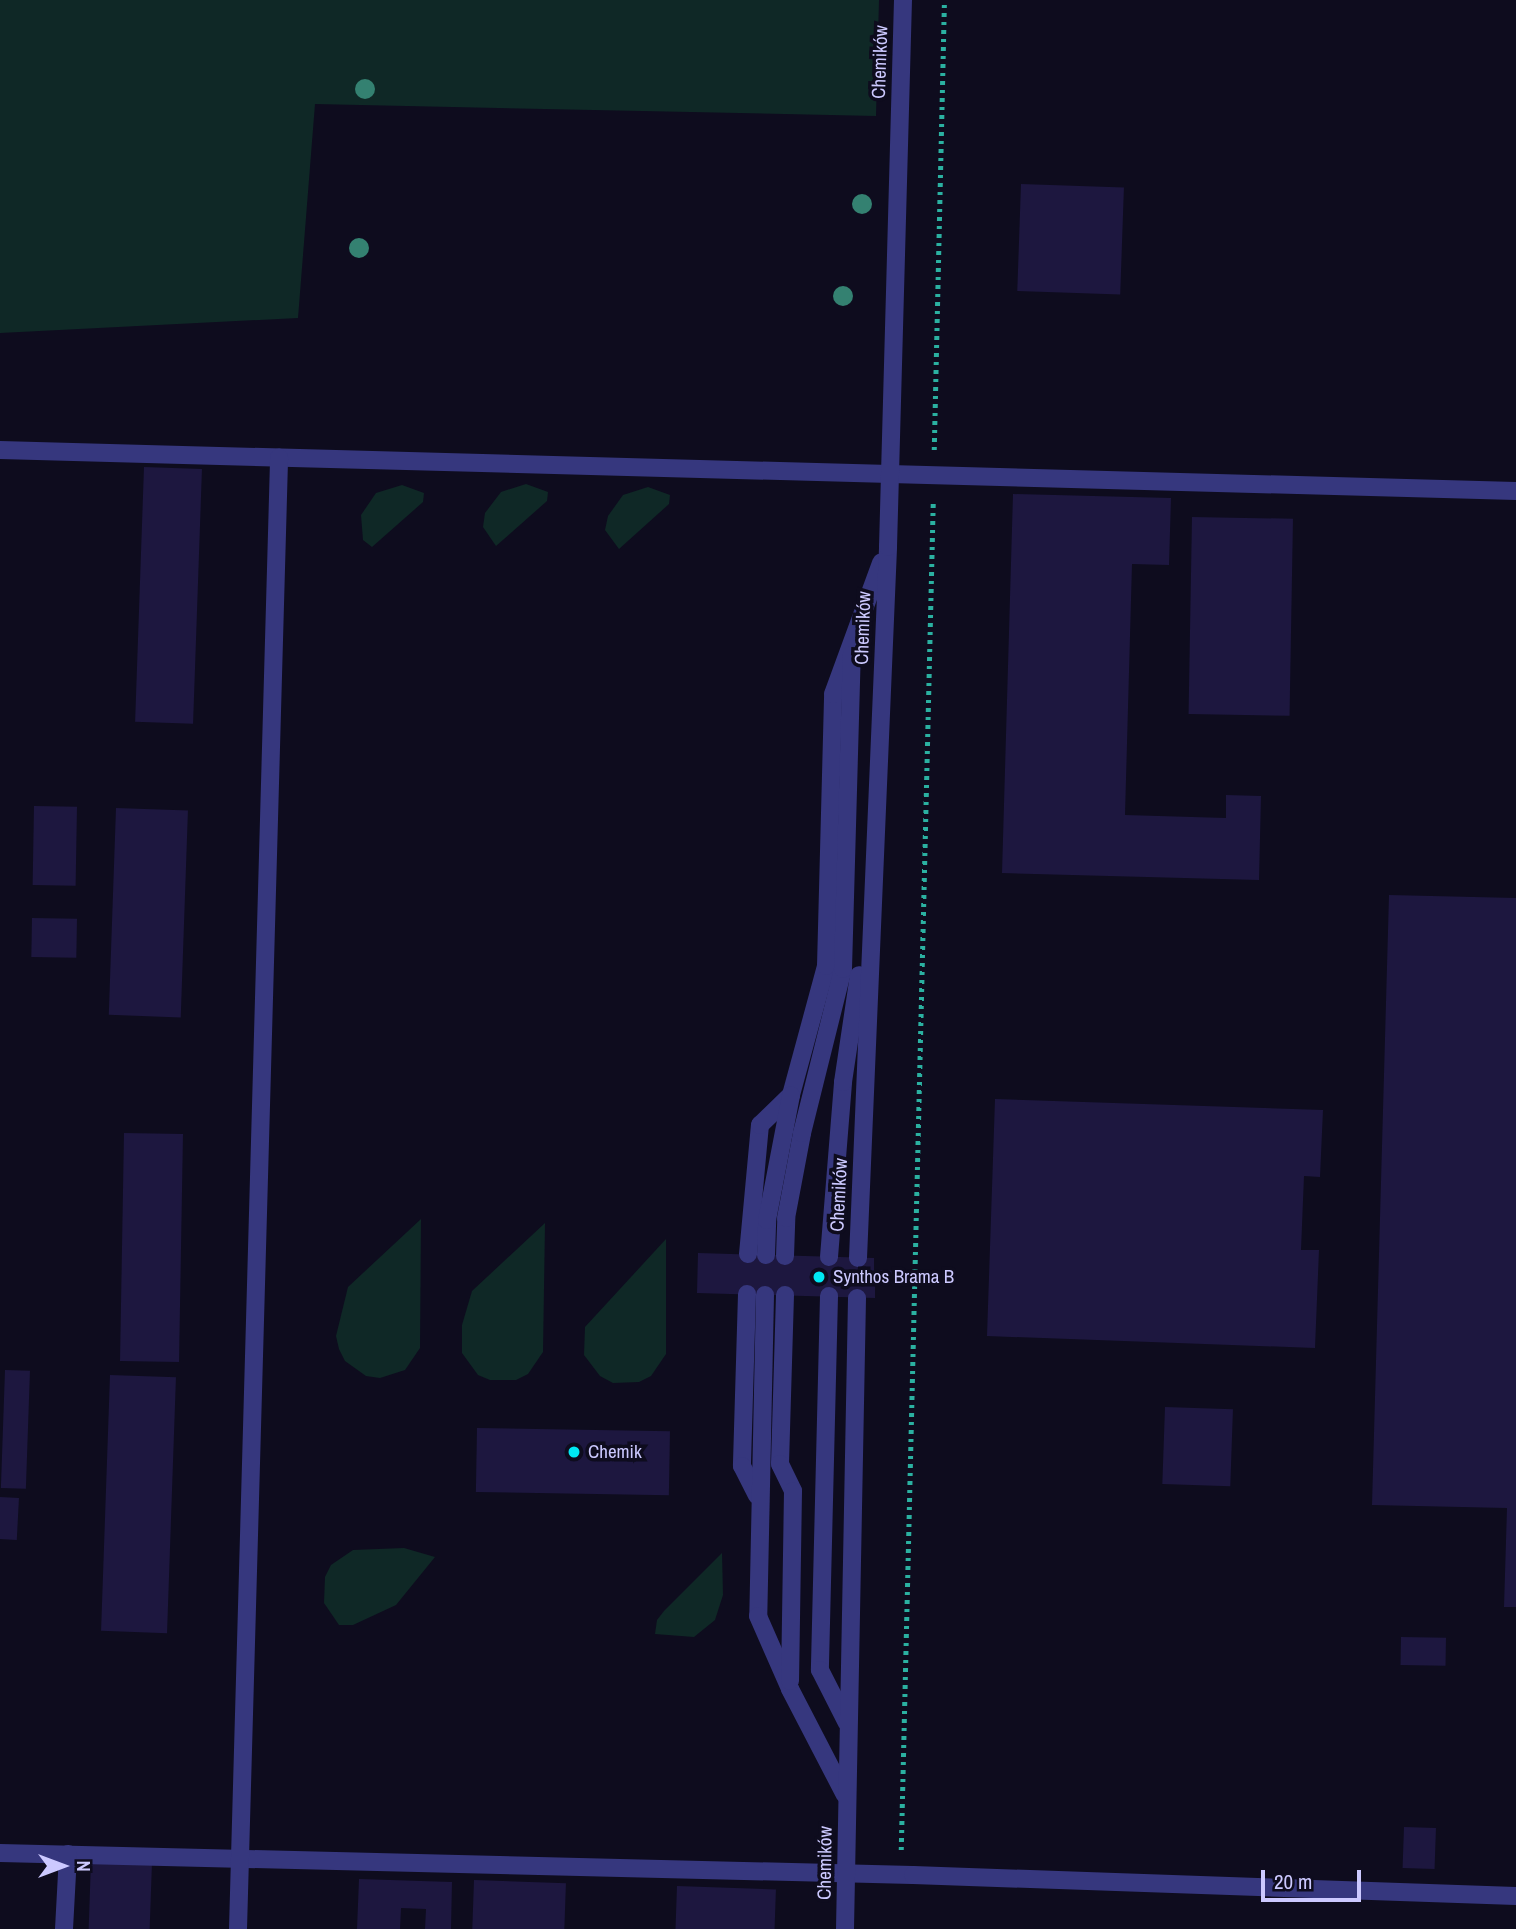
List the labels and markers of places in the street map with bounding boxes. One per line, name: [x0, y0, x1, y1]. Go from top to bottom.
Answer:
place label: Synthos Brama B: [833, 1266, 954, 1288]
marker: Synthos Brama B: [811, 1269, 827, 1285]
place label: Chemik: [588, 1441, 642, 1463]
marker: Chemik: [566, 1444, 582, 1460]

